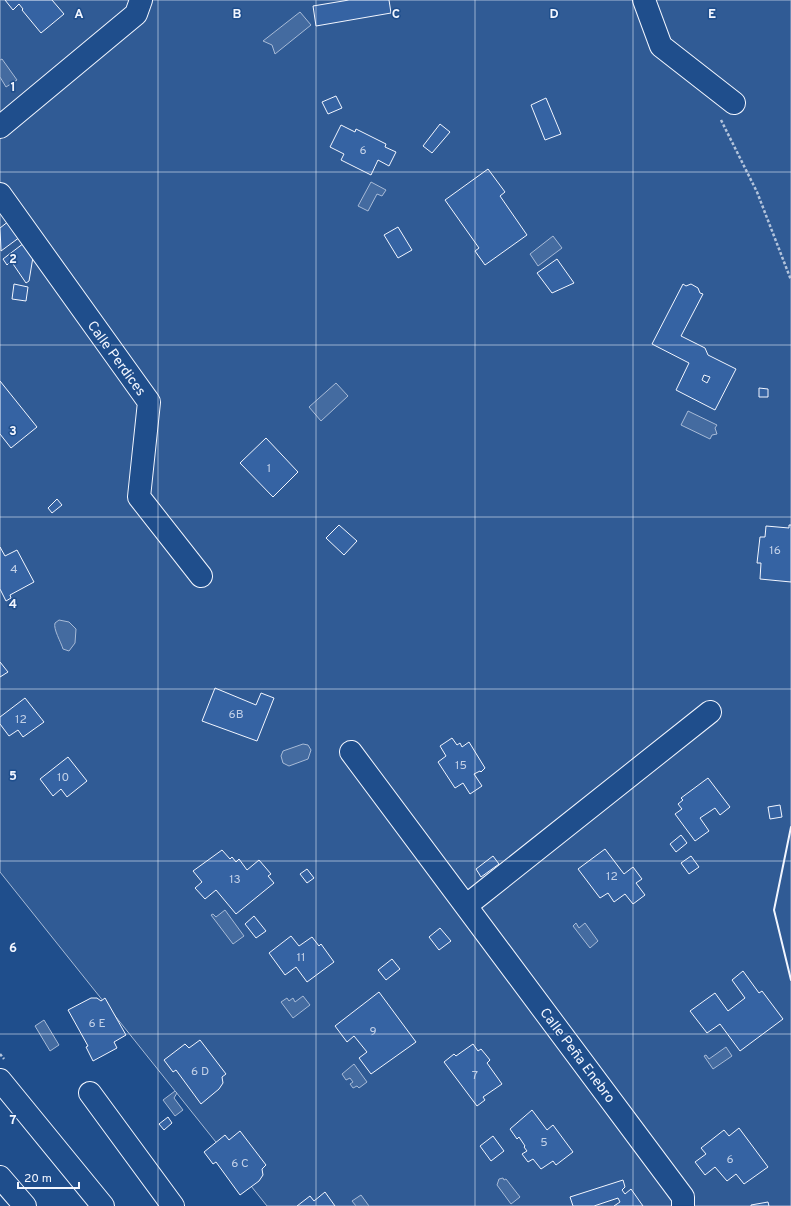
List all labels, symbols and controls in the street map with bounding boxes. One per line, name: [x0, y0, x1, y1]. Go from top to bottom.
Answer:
text: A: [74, 7, 84, 23]
text: B: [233, 7, 242, 23]
text: C: [392, 7, 400, 23]
text: D: [549, 7, 559, 23]
text: E: [708, 7, 716, 23]
text: 1: [10, 80, 16, 96]
house number: 6: [359, 143, 367, 159]
text: 2: [9, 252, 17, 268]
street label: Calle Perdices: [83, 318, 149, 400]
text: 3: [9, 424, 17, 440]
house number: 1: [267, 461, 271, 477]
house number: 16: [769, 543, 781, 559]
house number: 4: [10, 562, 18, 578]
text: 4: [9, 597, 17, 613]
house number: 6B: [228, 707, 244, 723]
house number: 12: [15, 712, 27, 728]
house number: 15: [455, 758, 467, 774]
text: 5: [9, 769, 17, 785]
house number: 10: [57, 770, 69, 786]
house number: 12: [606, 869, 618, 885]
house number: 13: [229, 872, 241, 888]
text: 6: [9, 941, 17, 957]
house number: 11: [297, 950, 305, 966]
street label: Calle Peña Enebro: [536, 1005, 618, 1107]
house number: 6 E: [88, 1016, 106, 1032]
house number: 9: [369, 1024, 377, 1040]
house number: 6 D: [191, 1064, 209, 1080]
house number: 7: [472, 1068, 478, 1084]
text: 7: [10, 1113, 17, 1129]
house number: 5: [540, 1135, 548, 1151]
house number: 6: [726, 1152, 734, 1168]
house number: 6 C: [231, 1156, 249, 1172]
scale bar: [18, 1164, 79, 1190]
text: 20 m: [24, 1171, 52, 1187]

